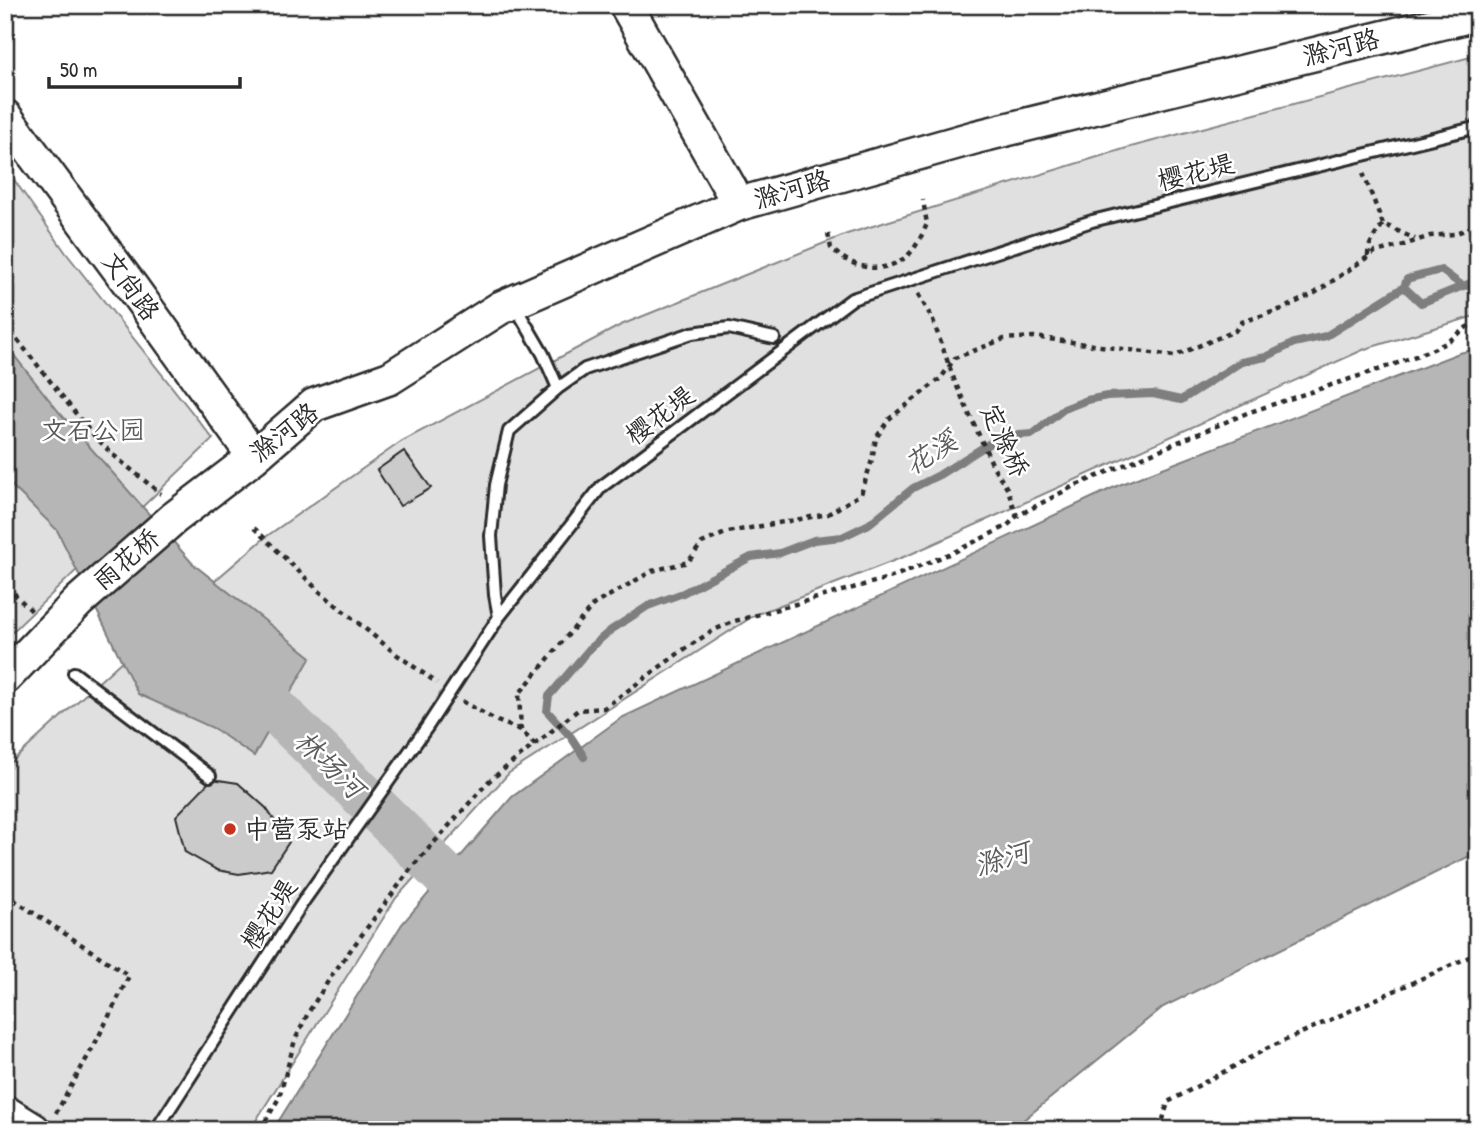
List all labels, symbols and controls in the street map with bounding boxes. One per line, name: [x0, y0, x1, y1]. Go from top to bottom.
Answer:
street label: 滁河路: [1299, 20, 1383, 73]
scale bar: [49, 46, 240, 90]
text: 50 m: [60, 55, 97, 84]
street label: 樱花堤: [1154, 145, 1238, 198]
street label: 滁河路: [750, 161, 834, 216]
street label: 文尚路: [94, 244, 168, 328]
street label: 樱花堤: [618, 377, 701, 452]
street label: 滁河路: [242, 394, 325, 469]
street label: 定滁桥: [973, 397, 1038, 483]
park label: 文石公园: [41, 412, 145, 447]
water label: 花溪: [896, 420, 965, 483]
street label: 雨花桥: [85, 520, 167, 597]
water label: 林场河: [287, 721, 376, 810]
place label: 中营泵站: [244, 811, 348, 846]
marker: 中营泵站: [222, 821, 238, 837]
water label: 滁河: [970, 831, 1038, 884]
street label: 樱花堤: [233, 871, 305, 956]

